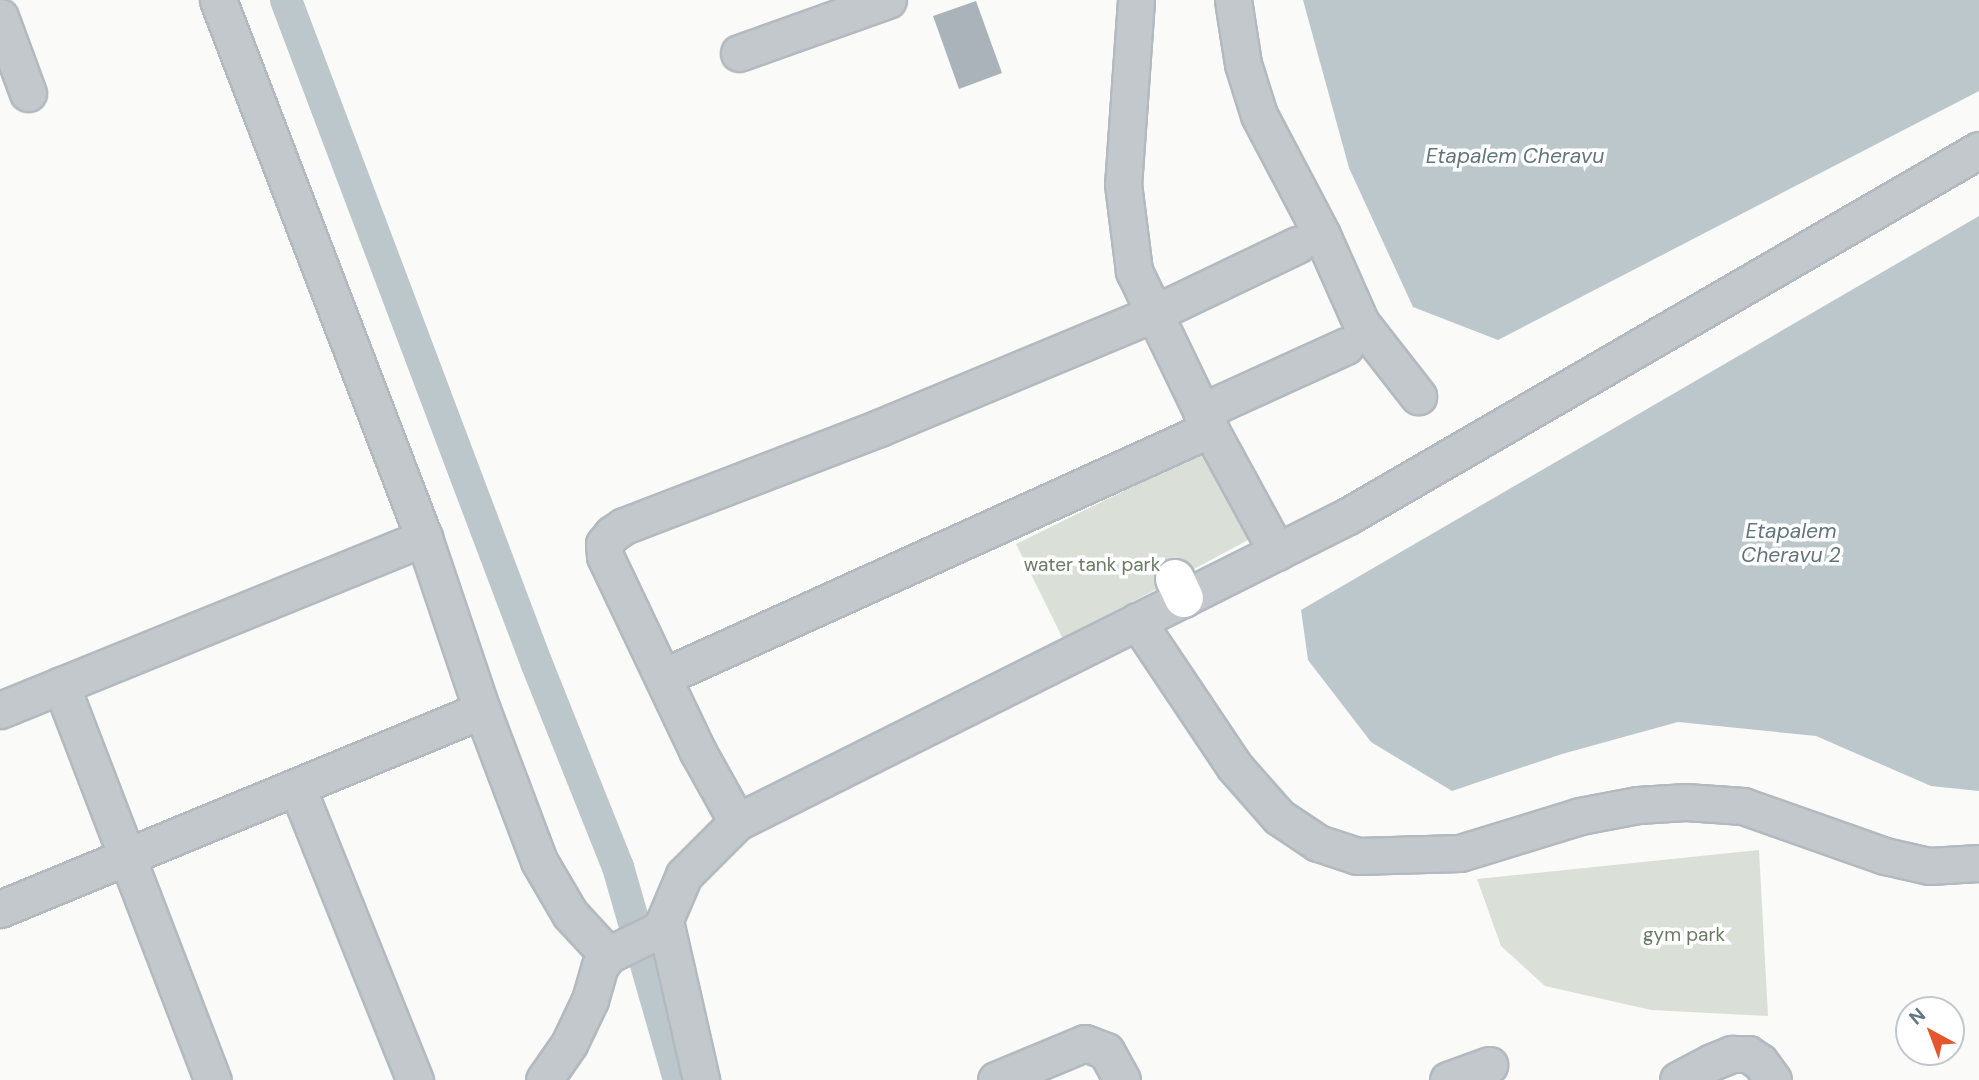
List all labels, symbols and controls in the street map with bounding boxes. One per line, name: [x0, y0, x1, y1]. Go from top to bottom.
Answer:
water label: Etapalem Cheravu: [1426, 143, 1604, 169]
water label: Etapalem Cheravu 2: [1741, 518, 1841, 568]
park label: water tank park: [1024, 554, 1160, 576]
park label: gym park: [1643, 924, 1725, 946]
north arrow: [1895, 996, 1965, 1066]
text: N: [1904, 1002, 1931, 1030]

